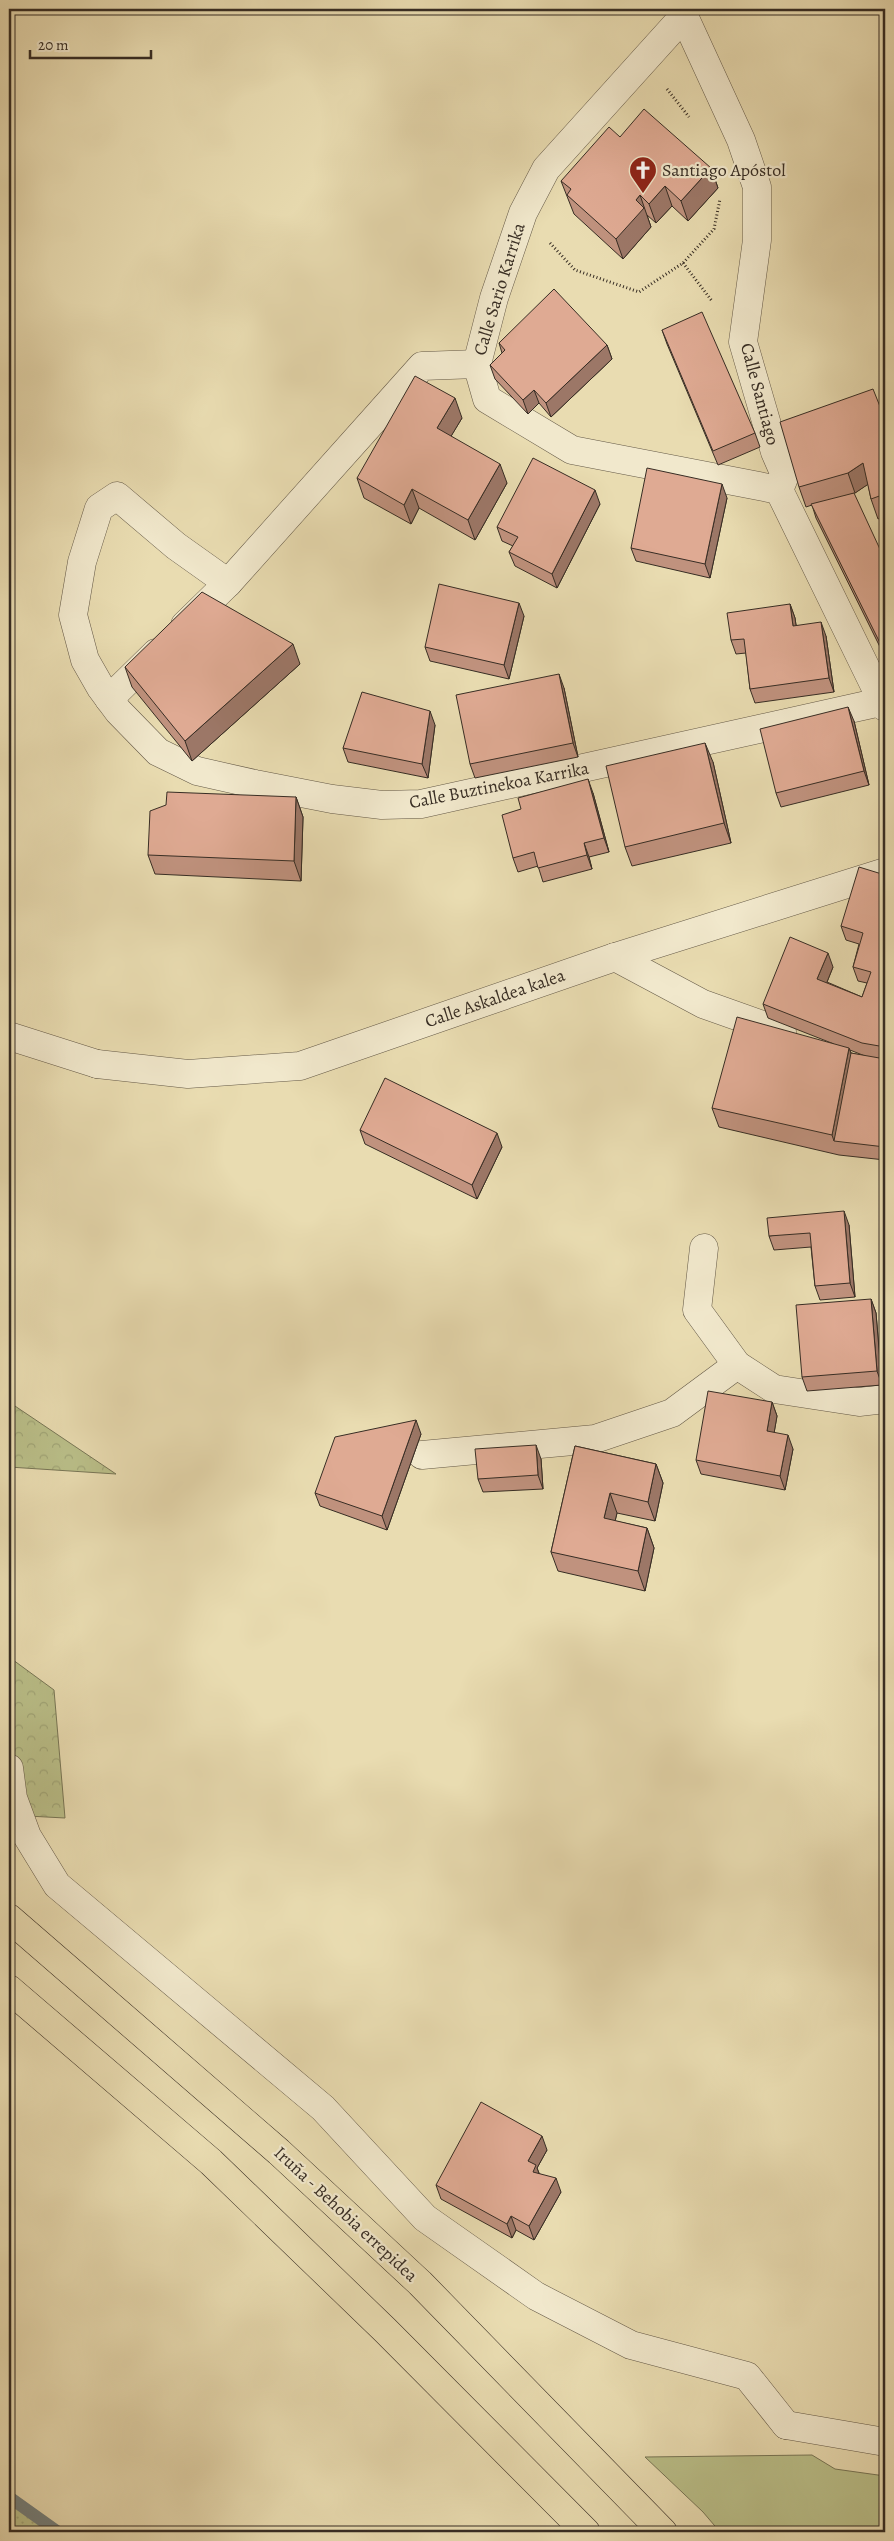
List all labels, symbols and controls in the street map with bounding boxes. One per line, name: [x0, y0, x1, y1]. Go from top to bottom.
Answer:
scale bar: [30, 28, 151, 60]
text: 20 m: [38, 35, 69, 55]
church icon: Santiago Apóstol: [628, 155, 658, 194]
place label: Santiago Apóstol: [662, 158, 786, 182]
street label: Calle Sario Karrika: [467, 219, 531, 358]
street label: Calle Santiago: [735, 340, 785, 448]
street label: Calle Buztinekoa Karrika: [407, 756, 592, 814]
street label: Calle Askaldea kalea: [422, 963, 569, 1033]
street label: Iruña - Behobia errepidea: [269, 2141, 424, 2287]

